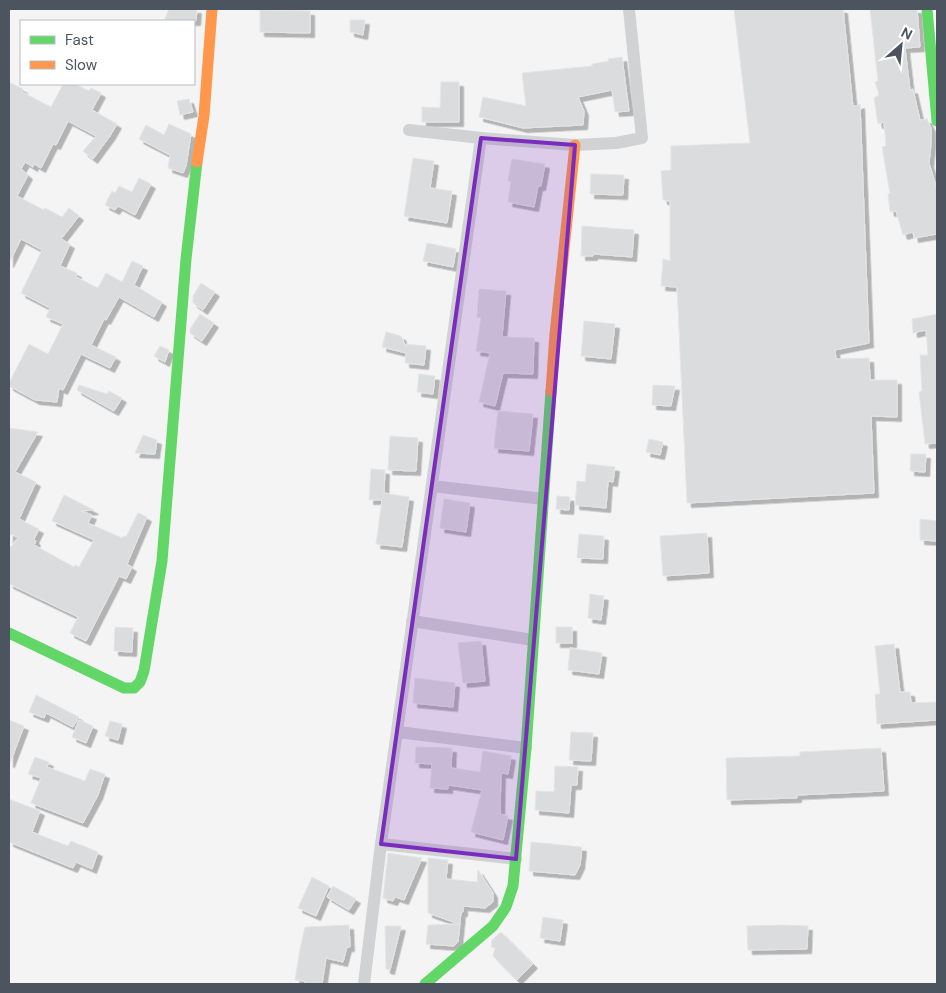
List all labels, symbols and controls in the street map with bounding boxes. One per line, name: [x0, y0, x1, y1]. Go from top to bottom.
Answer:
legend: [20, 20, 195, 85]
north arrow: [876, 20, 926, 70]
text: N: [898, 23, 916, 44]
text: Fast: [65, 30, 94, 50]
text: Slow: [65, 55, 98, 75]

